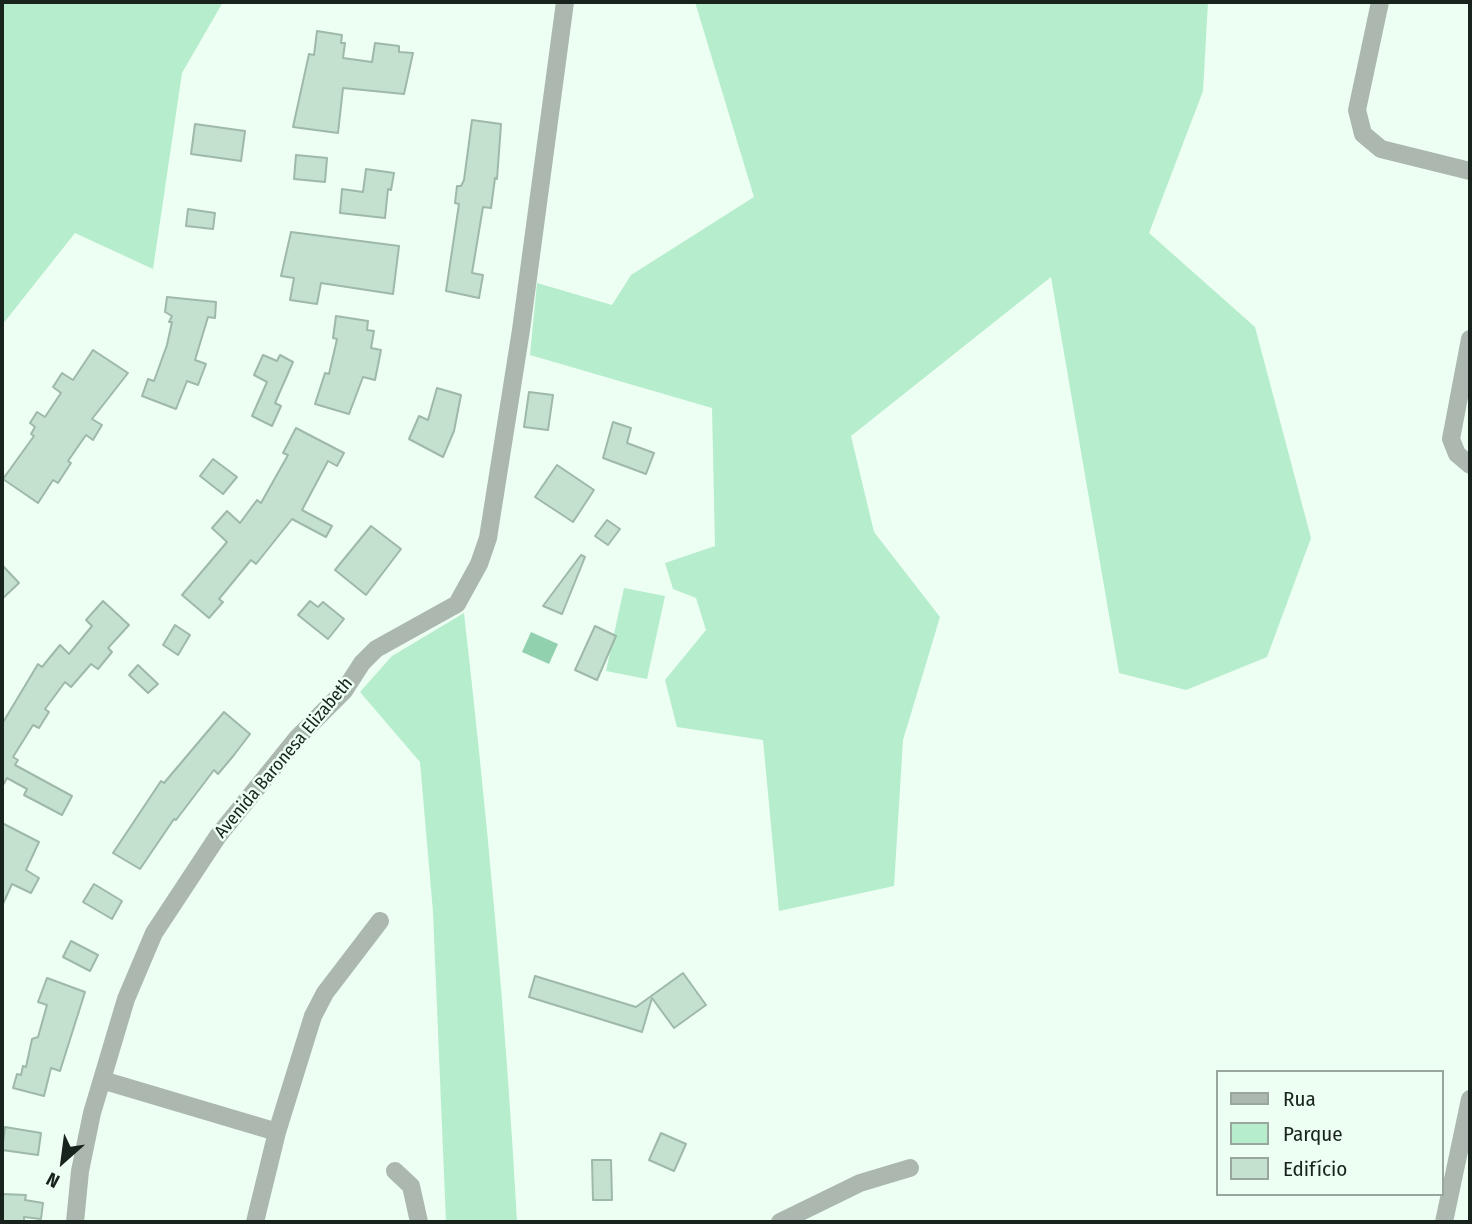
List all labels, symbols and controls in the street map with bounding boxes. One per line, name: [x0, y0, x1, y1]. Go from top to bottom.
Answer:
street label: Avenida Baronesa Elizabeth: [210, 673, 358, 843]
legend: [1216, 1070, 1444, 1196]
text: Rua: [1283, 1086, 1316, 1112]
text: Parque: [1283, 1121, 1343, 1147]
north arrow: [28, 1126, 98, 1196]
text: Edifício: [1283, 1156, 1347, 1182]
text: N: [42, 1167, 63, 1193]

